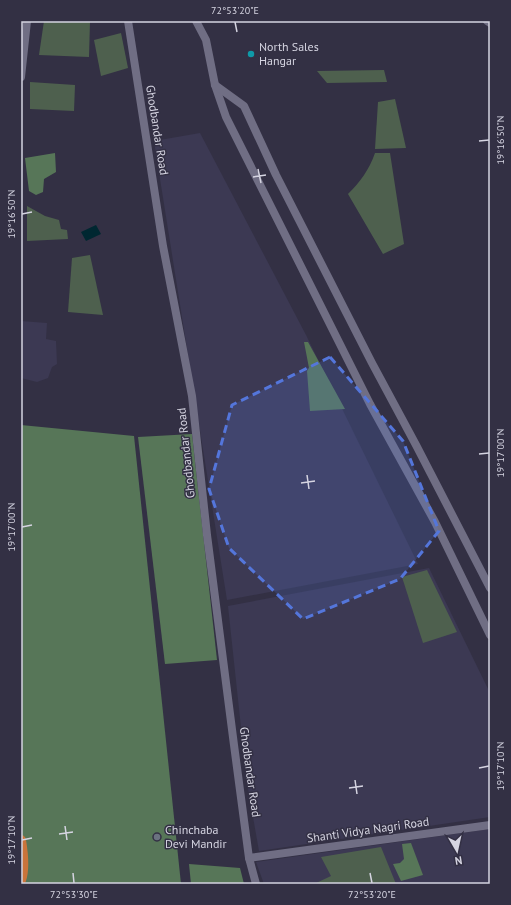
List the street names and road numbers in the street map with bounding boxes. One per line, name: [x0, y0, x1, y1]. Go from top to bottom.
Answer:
street label: Ghodbandar Road: [143, 84, 172, 176]
street label: Ghodbandar Road: [173, 407, 198, 499]
street label: Ghodbandar Road: [237, 726, 264, 818]
street label: Shanti Vidya Nagri Road: [306, 814, 430, 846]

